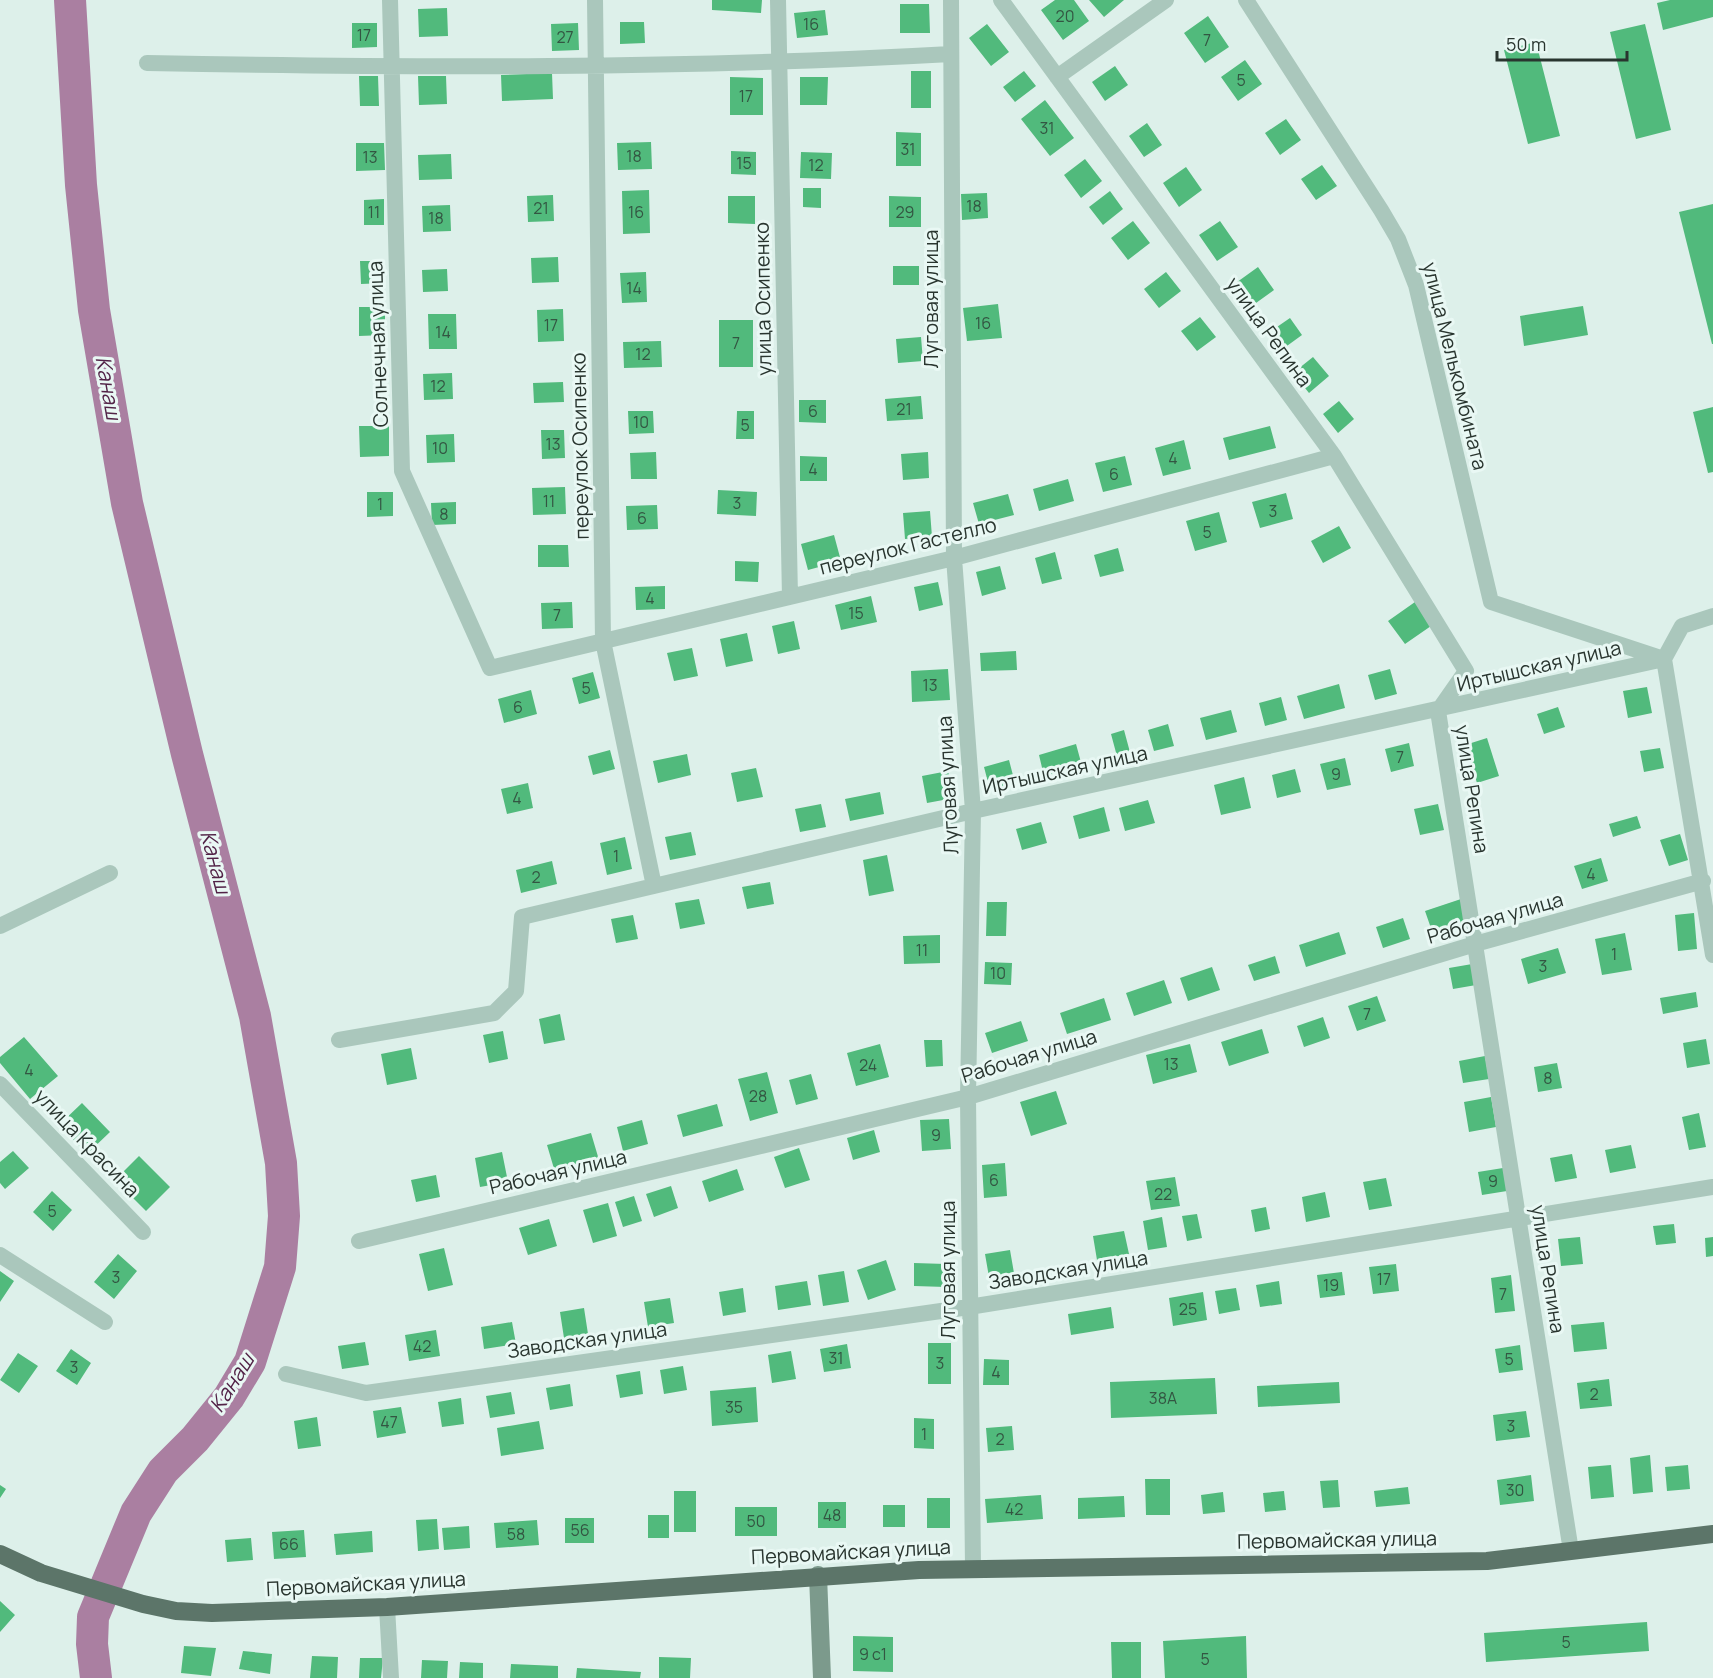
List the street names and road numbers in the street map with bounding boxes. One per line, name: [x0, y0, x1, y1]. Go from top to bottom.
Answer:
street label: улица Осипенко: [748, 222, 777, 376]
street label: Луговая улица: [917, 230, 944, 368]
street label: улица Мелькомбината: [1417, 259, 1494, 473]
street label: Солнечная улица: [361, 260, 394, 428]
street label: улица Репина: [1220, 271, 1319, 392]
street label: переулок Осипенко: [564, 352, 595, 540]
street label: переулок Гастелло: [817, 510, 999, 581]
street label: Иртышская улица: [1454, 633, 1624, 698]
street label: Луговая улица: [930, 715, 965, 855]
street label: улица Репина: [1449, 723, 1496, 855]
street label: Иртышская улица: [980, 739, 1150, 800]
street label: Рабочая улица: [1424, 885, 1566, 950]
street label: Рабочая улица: [958, 1022, 1100, 1089]
street label: улица Красина: [29, 1083, 146, 1203]
street label: Рабочая улица: [487, 1143, 629, 1200]
street label: Луговая улица: [934, 1201, 961, 1339]
street label: улица Репина: [1525, 1203, 1572, 1335]
street label: Заводская улица: [986, 1244, 1150, 1295]
street label: Заводская улица: [505, 1315, 669, 1364]
street label: Первомайская улица: [1237, 1524, 1437, 1555]
street label: Первомайская улица: [750, 1533, 951, 1570]
street label: Первомайская улица: [265, 1565, 466, 1602]

